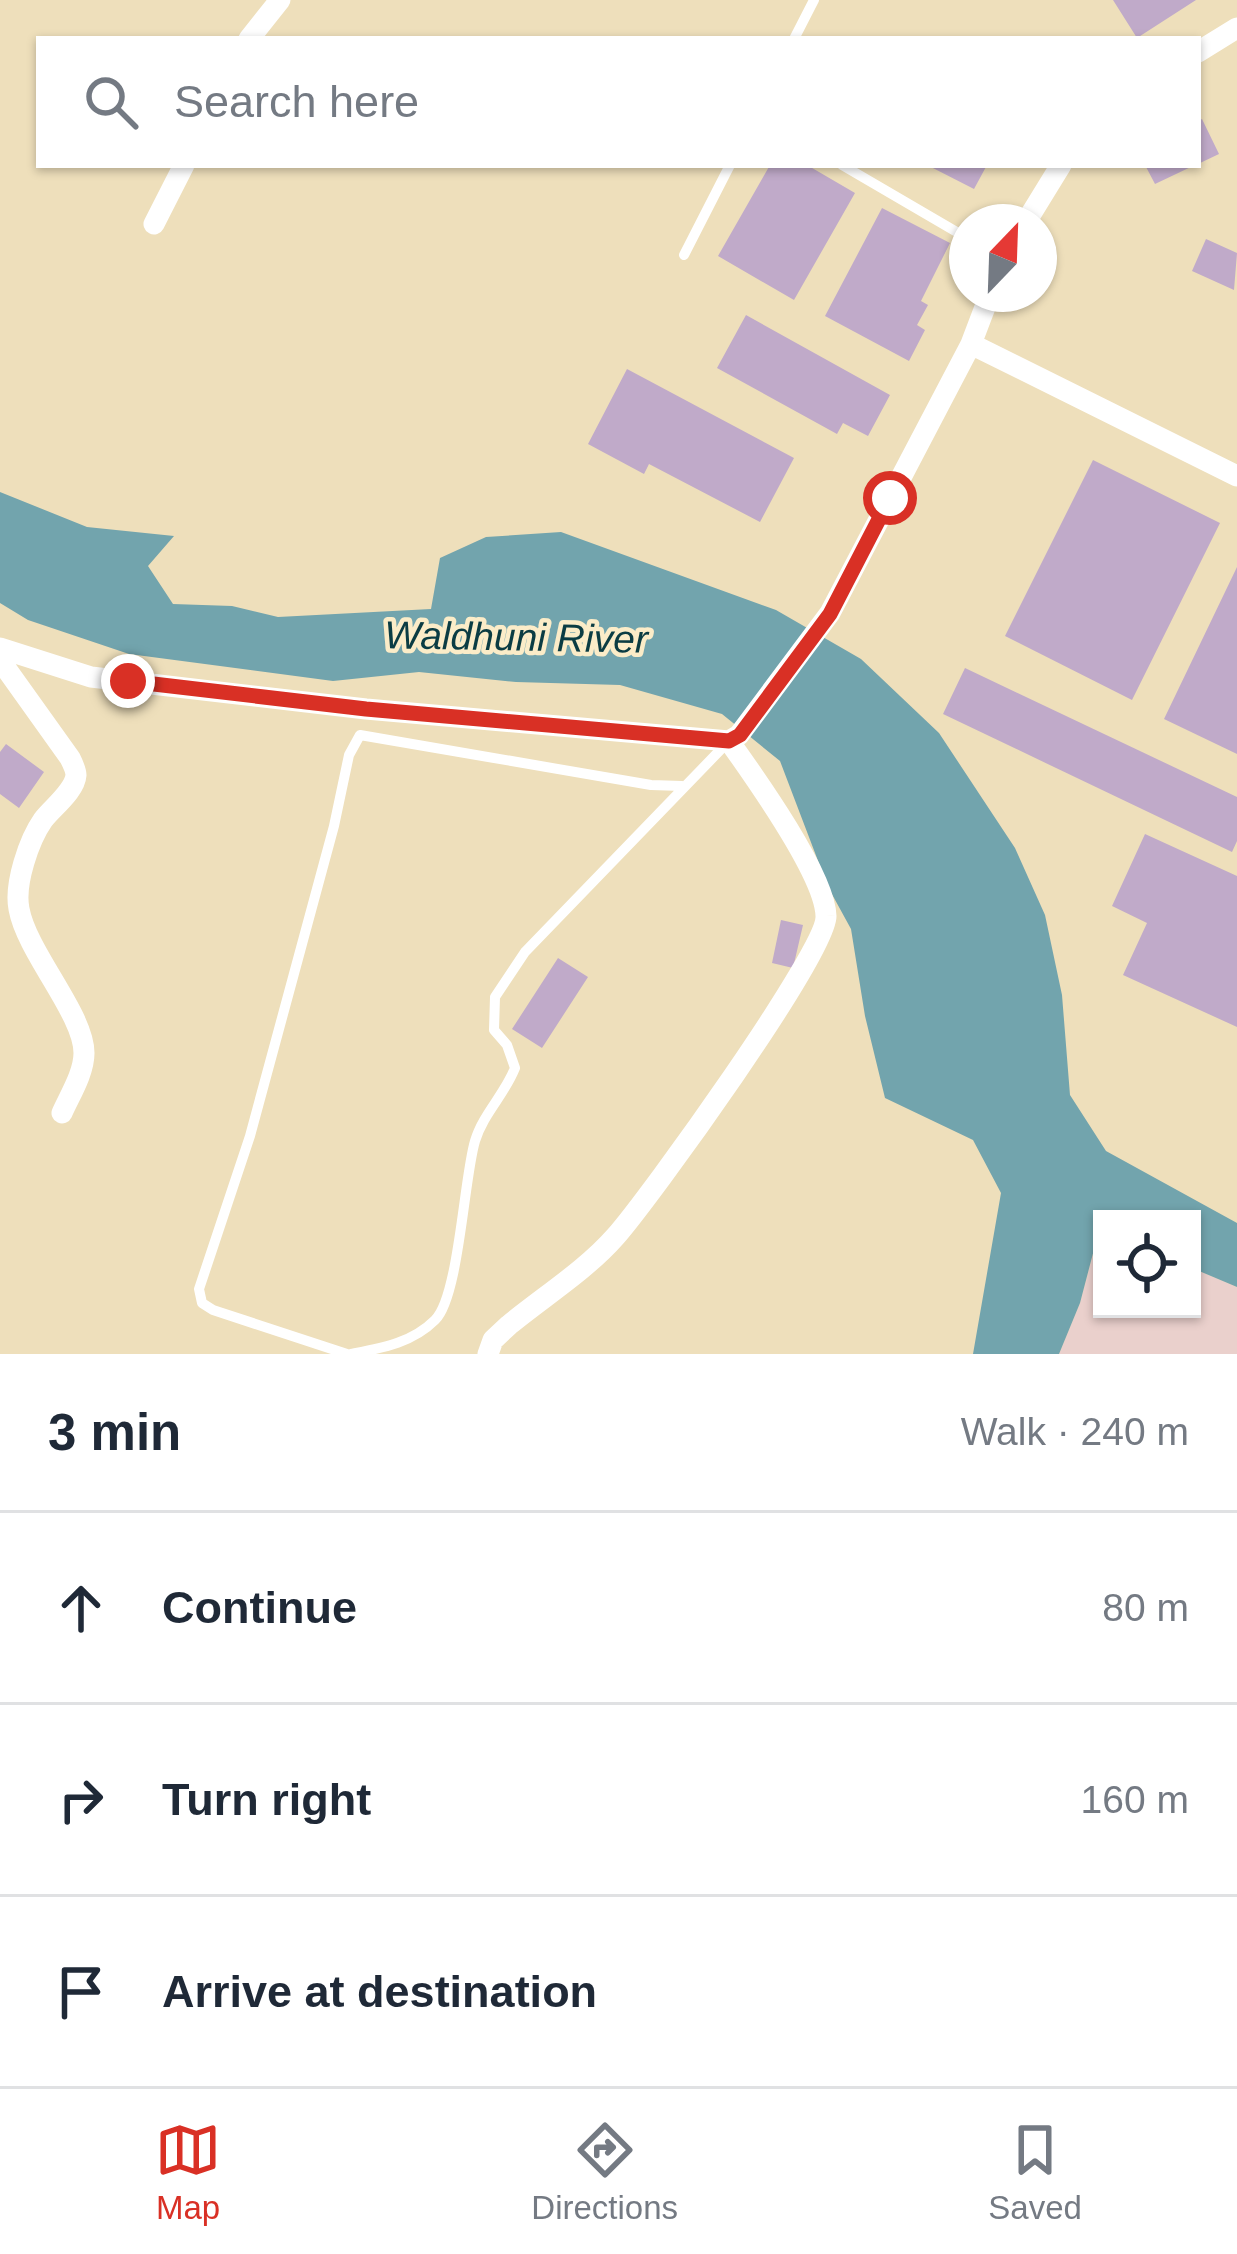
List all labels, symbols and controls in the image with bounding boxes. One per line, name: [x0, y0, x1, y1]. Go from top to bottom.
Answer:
search box: [36, 36, 1201, 168]
icon: search: [78, 69, 144, 135]
text: Search here: [174, 76, 419, 127]
north arrow: [949, 204, 1057, 312]
route start: [863, 471, 917, 525]
water label: Waldhuni River: [384, 613, 650, 661]
route end: [101, 654, 155, 708]
map controls: [1093, 1210, 1201, 1318]
button: locate: [1093, 1210, 1201, 1318]
text: 3 min: [48, 1404, 181, 1461]
text: Walk · 240 m: [961, 1410, 1189, 1453]
icon: ahead: [48, 1575, 114, 1641]
text: Continue: [162, 1582, 357, 1633]
text: 80 m: [1102, 1586, 1189, 1629]
icon: right: [48, 1767, 114, 1833]
text: Turn right: [162, 1774, 371, 1825]
text: 160 m: [1081, 1778, 1189, 1821]
icon: arrive: [48, 1959, 114, 2025]
text: Arrive at destination: [162, 1966, 597, 2017]
tab: Map: [155, 2117, 221, 2227]
tab: Directions: [531, 2117, 678, 2227]
tab: Saved: [988, 2117, 1082, 2227]

